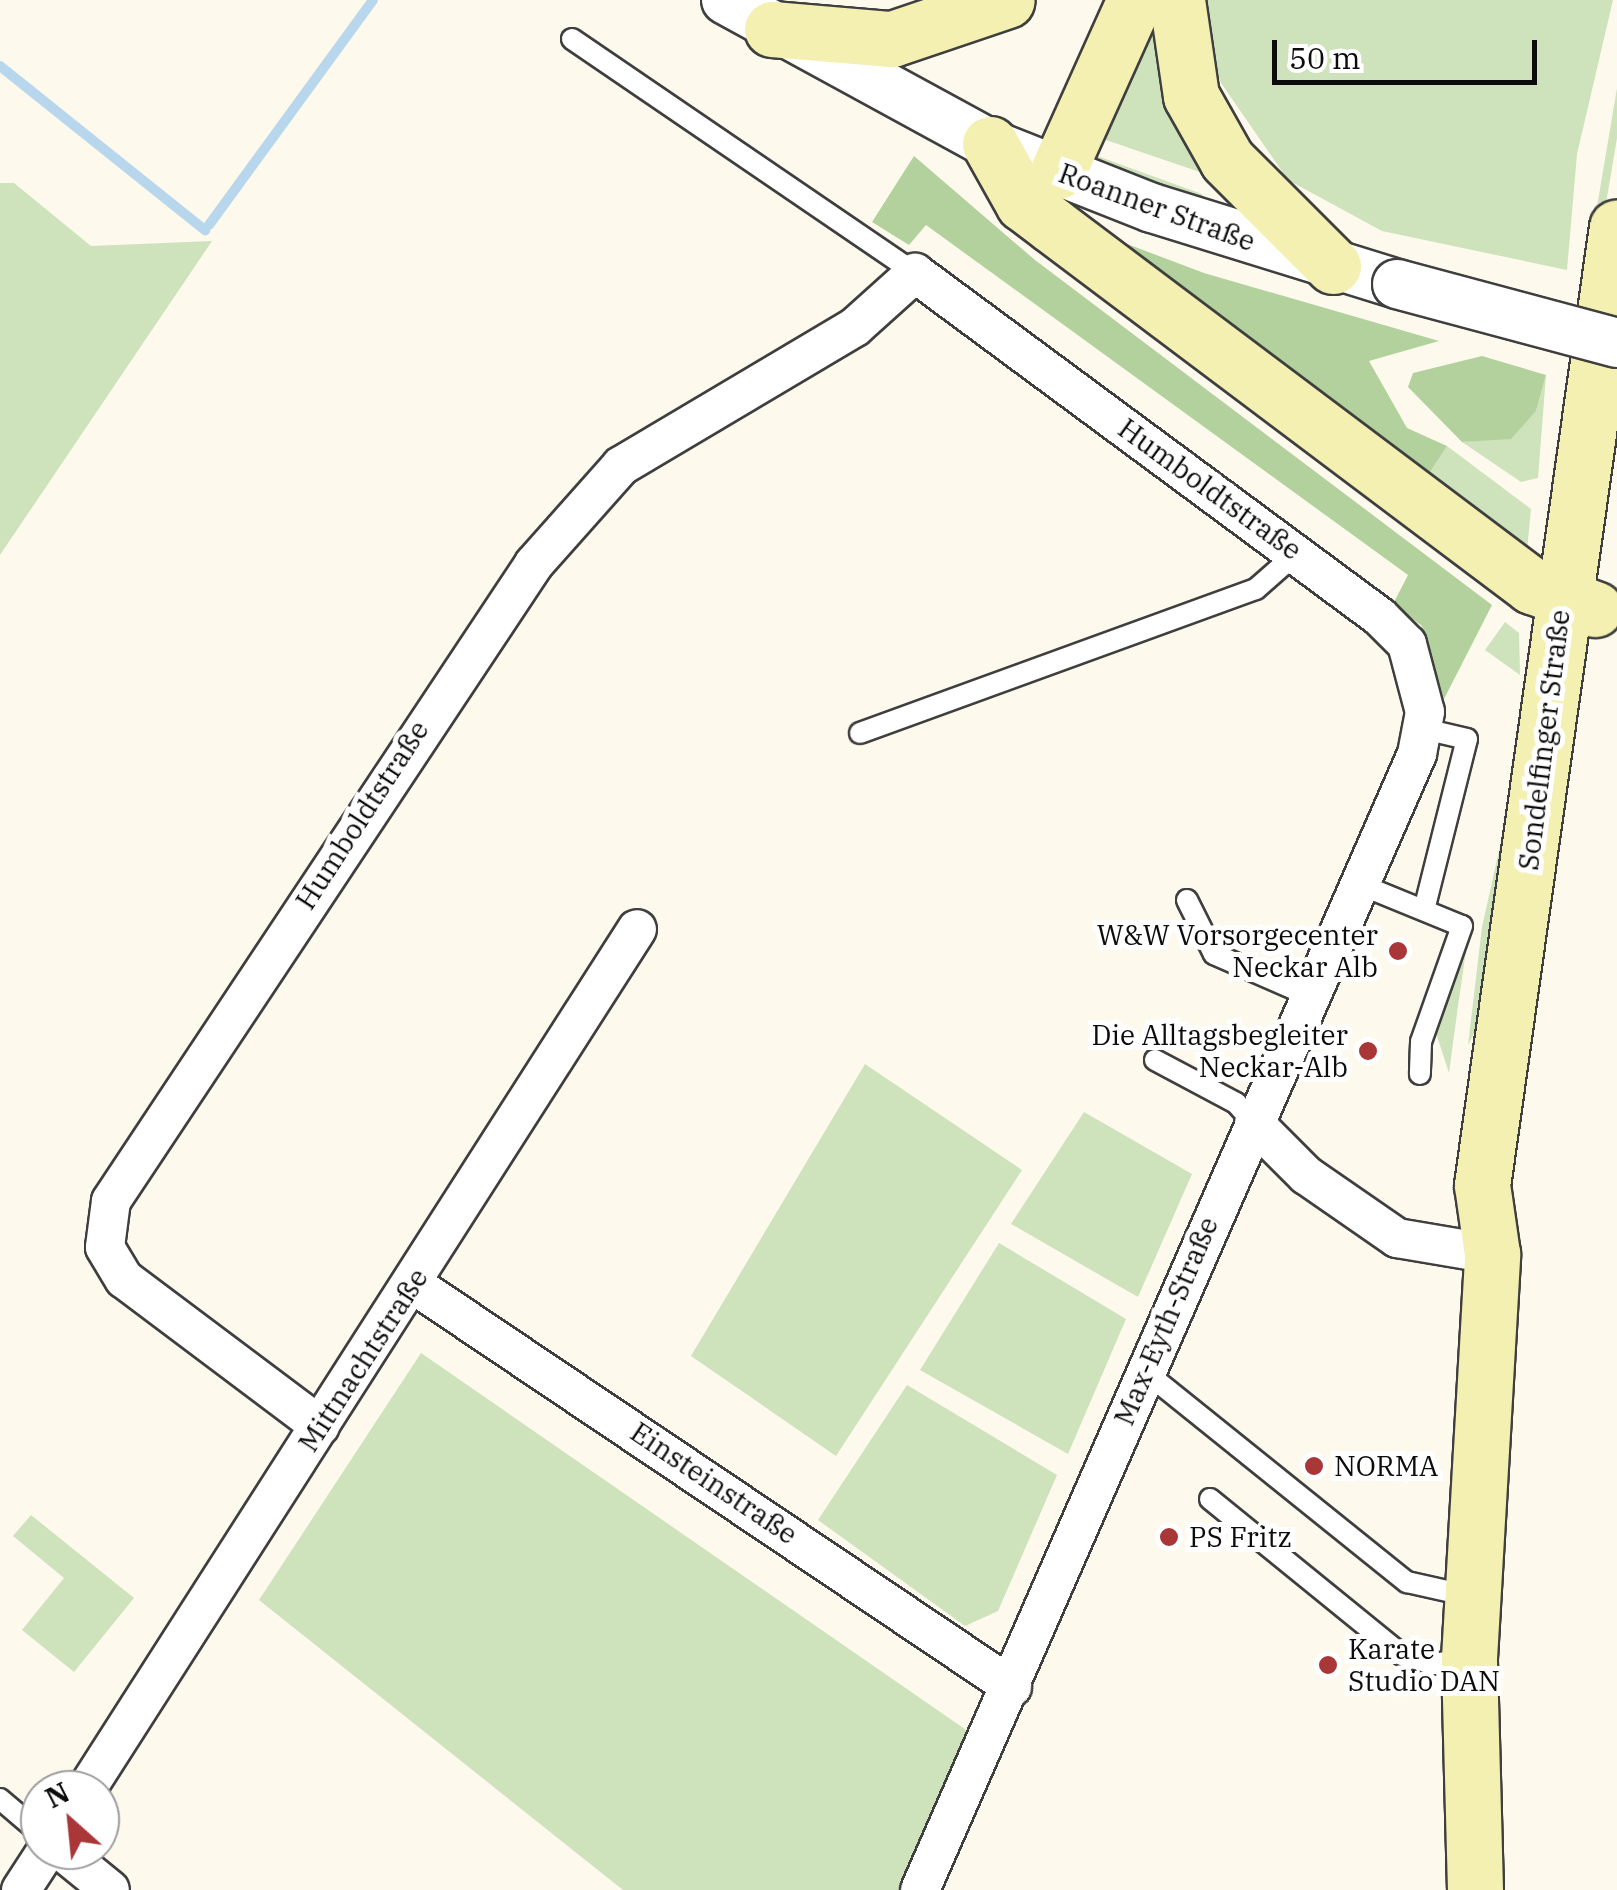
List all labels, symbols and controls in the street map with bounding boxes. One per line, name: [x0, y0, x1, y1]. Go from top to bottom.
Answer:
scale bar: [1277, 20, 1542, 82]
text: 50 m: [1289, 38, 1361, 77]
street label: Roanner Straße: [1054, 156, 1260, 258]
street label: Humboldtstraße: [1112, 411, 1308, 567]
street label: Sondelfinger Straße: [1511, 608, 1577, 872]
street label: Humboldtstraße: [288, 714, 436, 916]
place label: W&W Vorsorgecenter Neckar Alb: [1097, 918, 1378, 984]
marker: W&W Vorsorgecenter Neckar Alb: [1387, 940, 1409, 962]
place label: Die Alltagsbegleiter Neckar-Alb: [1091, 1018, 1348, 1084]
marker: Die Alltagsbegleiter Neckar-Alb: [1357, 1040, 1379, 1062]
street label: Max-Eyth-Straße: [1107, 1212, 1225, 1430]
street label: Mittnachtstraße: [291, 1262, 435, 1458]
street label: Einsteinstraße: [624, 1415, 804, 1551]
place label: NORMA: [1334, 1449, 1438, 1483]
marker: NORMA: [1303, 1455, 1325, 1477]
place label: PS Fritz: [1189, 1520, 1292, 1554]
marker: PS Fritz: [1158, 1526, 1180, 1548]
place label: Karate Studio DAN: [1348, 1632, 1500, 1698]
marker: Karate Studio DAN: [1317, 1654, 1339, 1676]
north arrow: [20, 1770, 120, 1870]
text: N: [39, 1773, 75, 1816]

